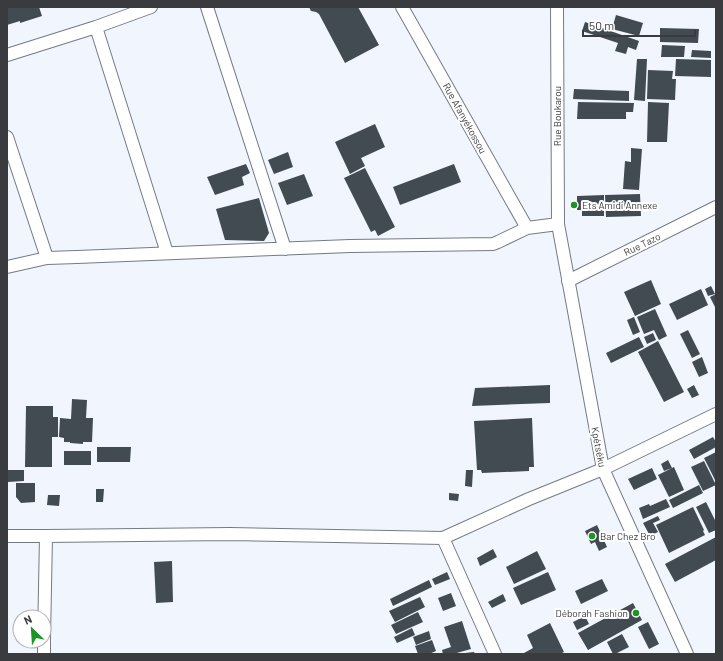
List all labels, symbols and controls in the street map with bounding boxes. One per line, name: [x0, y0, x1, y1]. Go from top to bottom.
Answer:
scale bar: [583, 12, 695, 38]
text: 50 m: [589, 18, 614, 32]
street label: Rue Afanyékossou: [441, 81, 489, 155]
street label: Rue Boukarou: [551, 86, 563, 146]
place label: Ets Amidi Annexe: [582, 199, 657, 211]
marker: Ets Amidi Annexe: [569, 200, 579, 210]
street label: Rue Tazo: [622, 230, 662, 258]
street label: Kpétséku: [589, 426, 609, 468]
place label: Bar Chez Bro: [600, 530, 655, 542]
marker: Bar Chez Bro: [587, 531, 597, 541]
place label: Déborah Fashion: [555, 607, 628, 619]
marker: Déborah Fashion: [631, 608, 641, 618]
north arrow: [12, 609, 52, 649]
text: N: [21, 612, 34, 627]

